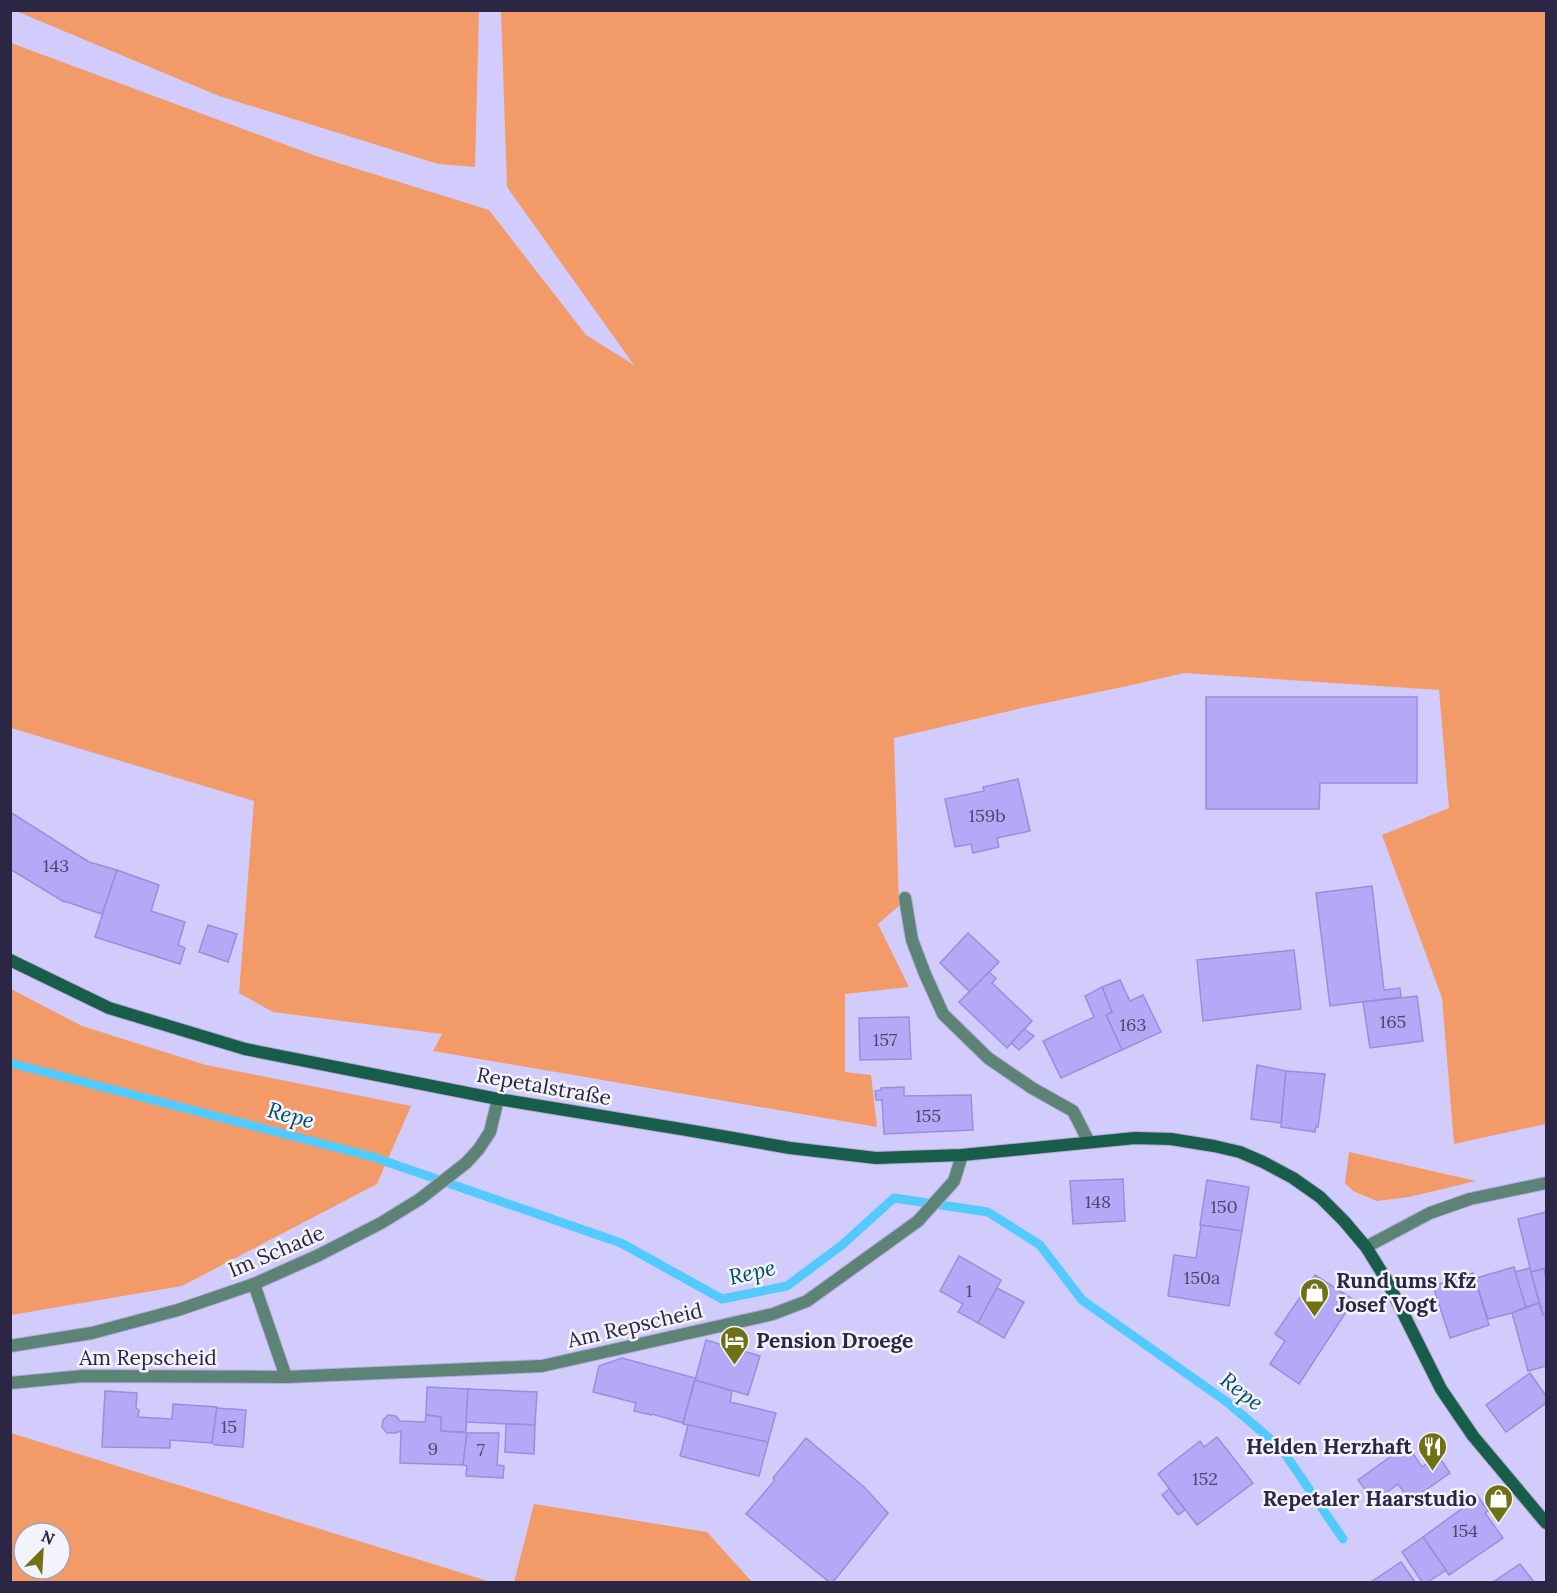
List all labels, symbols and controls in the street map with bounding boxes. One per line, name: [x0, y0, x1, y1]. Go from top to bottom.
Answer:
house number: 159b: [968, 804, 1006, 827]
house number: 143: [43, 854, 69, 877]
house number: 165: [1380, 1010, 1406, 1033]
house number: 163: [1120, 1013, 1146, 1036]
house number: 157: [873, 1028, 897, 1051]
street label: Repetalstraße: [475, 1061, 613, 1111]
water label: Repe: [265, 1095, 317, 1135]
house number: 155: [915, 1104, 941, 1127]
house number: 148: [1085, 1190, 1111, 1213]
house number: 150: [1210, 1195, 1238, 1218]
street label: Im Schade: [224, 1219, 328, 1283]
water label: Repe: [726, 1253, 778, 1291]
house number: 150a: [1184, 1266, 1220, 1289]
place label: Rund ums Kfz Josef Vogt: [1336, 1267, 1476, 1318]
shop icon: Rund ums Kfz Josef Vogt: [1299, 1276, 1331, 1318]
house number: 1: [966, 1279, 972, 1302]
street label: Am Repscheid: [564, 1296, 705, 1354]
hotel icon: Pension Droege: [719, 1324, 751, 1366]
place label: Pension Droege: [756, 1327, 913, 1354]
street label: Am Repscheid: [78, 1344, 217, 1371]
water label: Repe: [1215, 1365, 1269, 1417]
house number: 15: [221, 1415, 237, 1438]
restaurant icon: Helden Herzhaft: [1417, 1430, 1449, 1472]
place label: Helden Herzhaft: [1246, 1433, 1412, 1460]
house number: 9: [428, 1437, 438, 1460]
house number: 7: [477, 1438, 485, 1461]
house number: 152: [1192, 1467, 1218, 1490]
shop icon: Repetaler Haarstudio: [1482, 1482, 1514, 1524]
place label: Repetaler Haarstudio: [1263, 1485, 1477, 1512]
house number: 154: [1452, 1519, 1478, 1542]
north arrow: [12, 1521, 72, 1581]
text: N: [38, 1526, 58, 1549]

